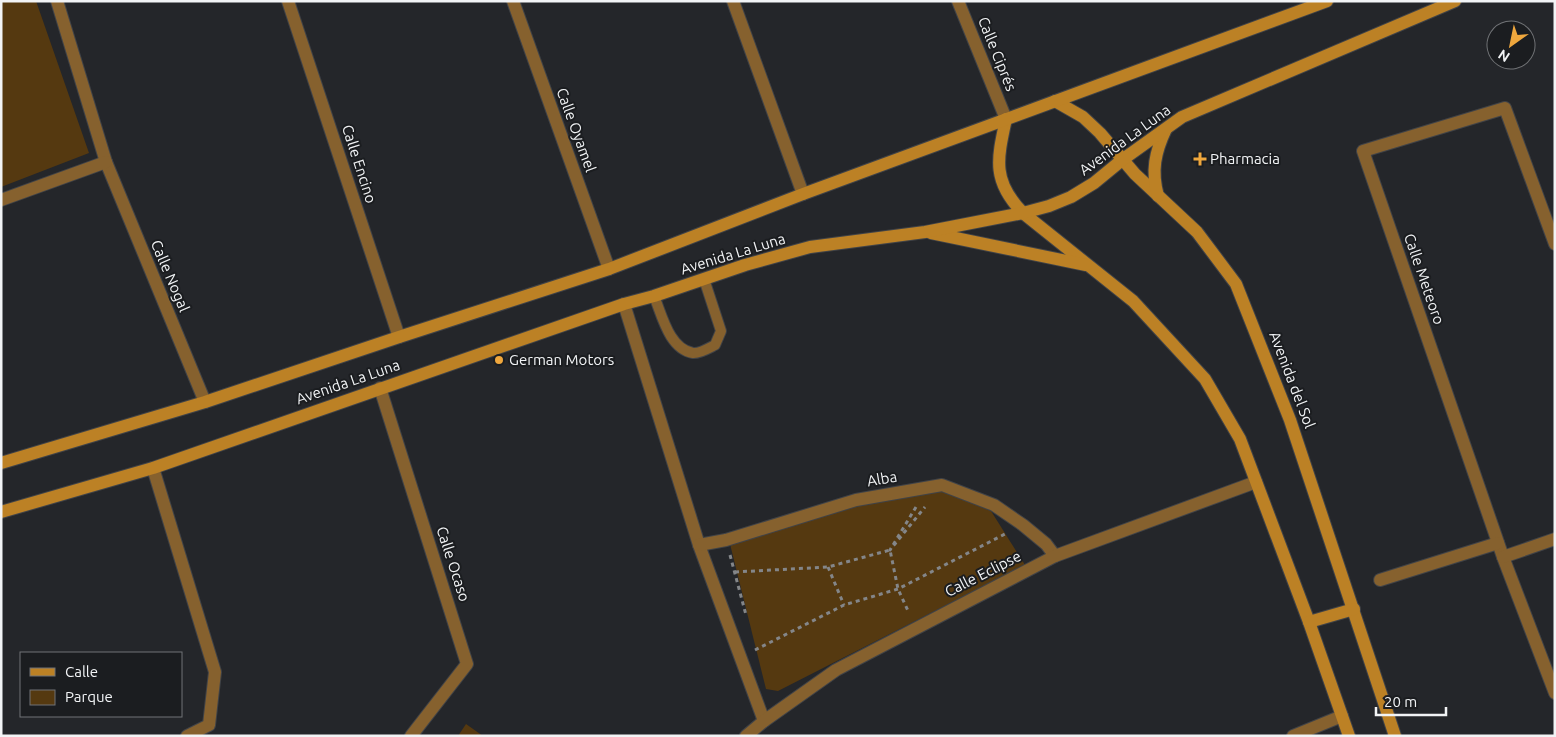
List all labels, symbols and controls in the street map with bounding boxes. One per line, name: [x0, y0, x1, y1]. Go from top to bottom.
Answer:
street label: Calle Ciprés: [975, 14, 1020, 93]
north arrow: [1486, 20, 1536, 70]
text: N: [1495, 46, 1513, 65]
street label: Calle Oyamel: [553, 85, 600, 174]
street label: Avenida La Luna: [1076, 101, 1174, 178]
street label: Calle Encino: [339, 122, 380, 205]
place label: Pharmacia: [1210, 150, 1280, 167]
marker: Pharmacia: [1194, 153, 1206, 165]
street label: Avenida La Luna: [678, 230, 787, 278]
street label: Calle Meteoro: [1401, 231, 1448, 327]
street label: Calle Nogal: [148, 237, 193, 314]
street label: Avenida del Sol: [1266, 329, 1319, 431]
place label: German Motors: [509, 351, 614, 368]
marker: German Motors: [493, 354, 505, 366]
street label: Avenida La Luna: [294, 356, 402, 407]
street label: Alba: [866, 468, 898, 489]
street label: Calle Ocaso: [433, 524, 474, 604]
street label: Calle Eclipse: [942, 547, 1024, 600]
legend: [20, 652, 182, 717]
text: Calle: [65, 663, 98, 680]
scale bar: [1376, 684, 1446, 716]
text: Parque: [65, 688, 113, 705]
text: 20 m: [1384, 693, 1417, 710]

